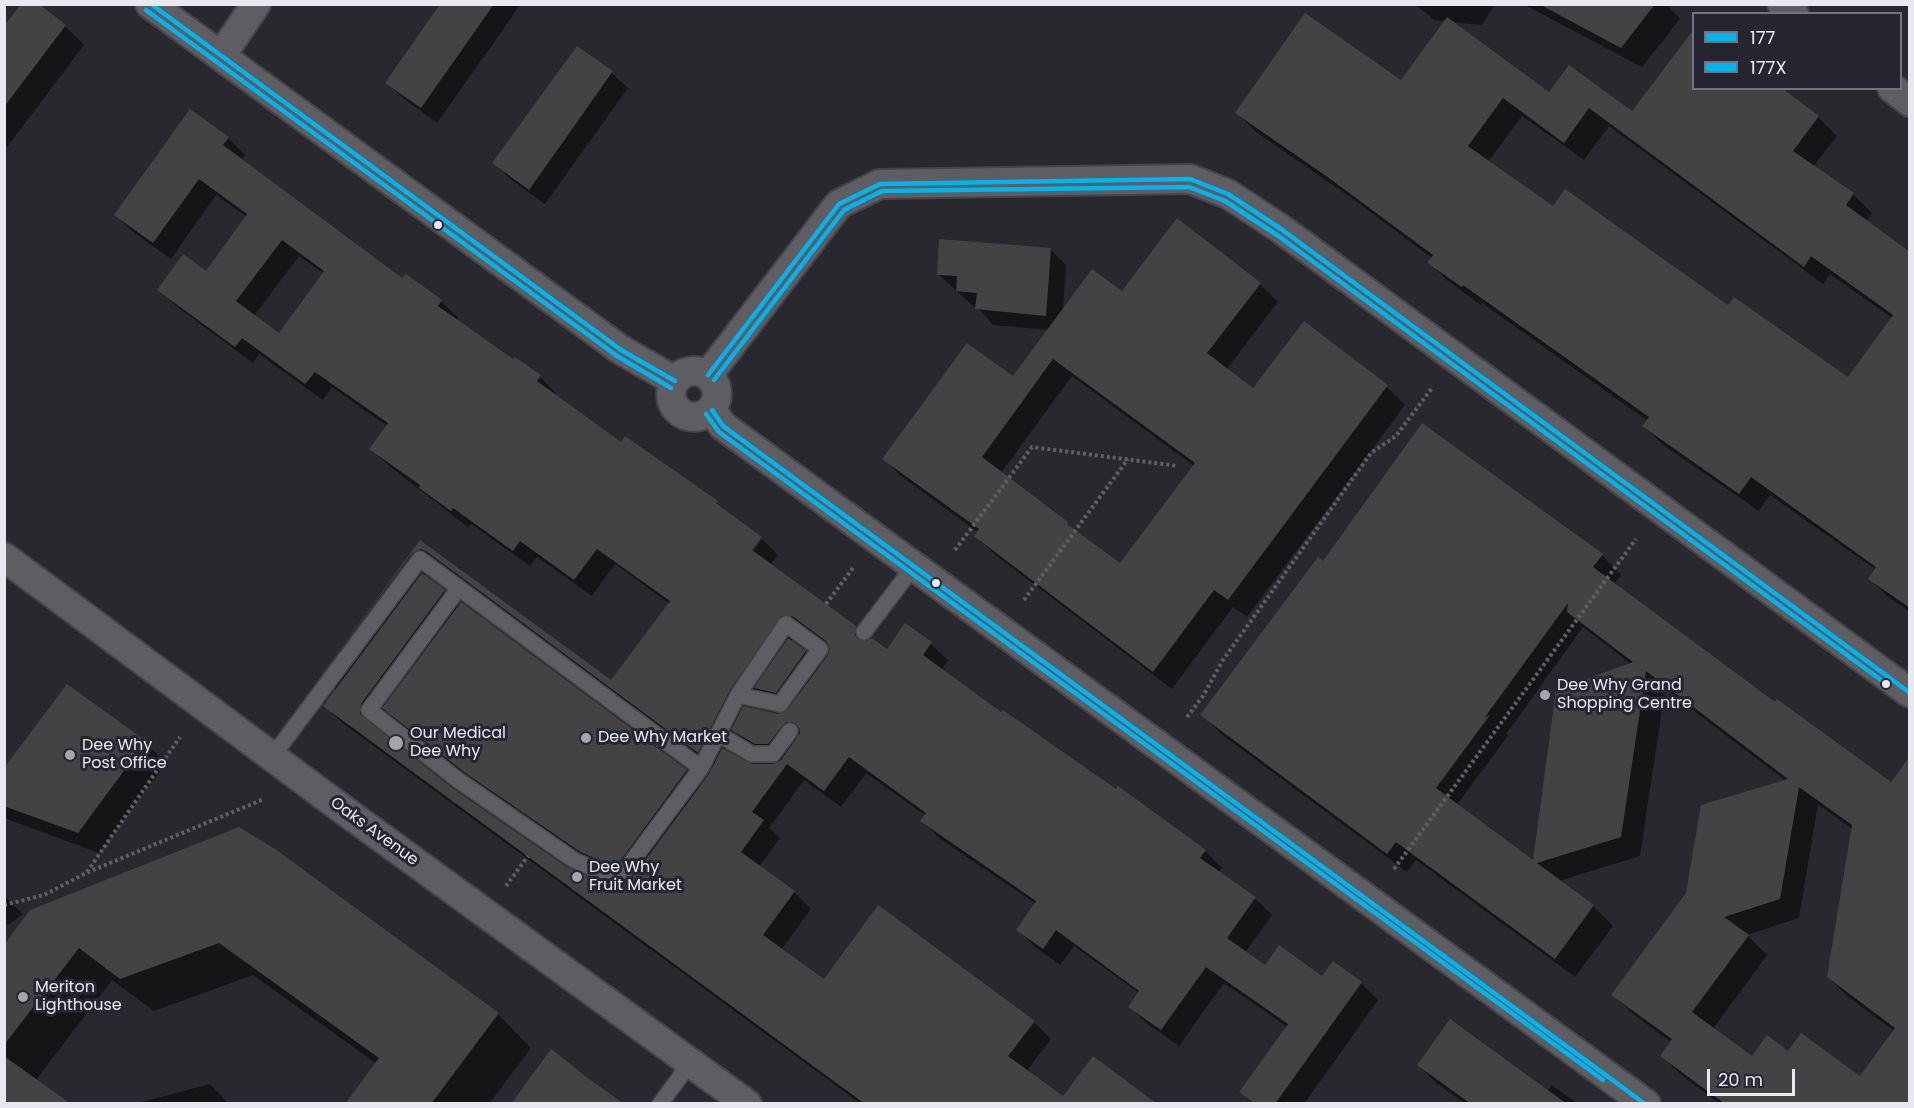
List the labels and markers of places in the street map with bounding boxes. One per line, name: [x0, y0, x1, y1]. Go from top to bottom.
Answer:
unlabelled marker: [432, 219, 444, 231]
unlabelled marker: [930, 577, 942, 589]
place label: Dee Why Grand Shopping Centre: [1557, 676, 1692, 714]
unlabelled marker: [1880, 678, 1892, 690]
marker: Dee Why Grand Shopping Centre: [1538, 688, 1552, 702]
place label: Our Medical Dee Why: [410, 724, 506, 762]
place label: Dee Why Market: [598, 728, 727, 748]
marker: Dee Why Market: [579, 731, 593, 745]
marker: Our Medical Dee Why: [387, 734, 405, 752]
place label: Dee Why Post Office: [82, 736, 167, 774]
marker: Dee Why Post Office: [63, 748, 77, 762]
place label: Dee Why Fruit Market: [589, 858, 682, 896]
marker: Dee Why Fruit Market: [570, 870, 584, 884]
place label: Meriton Lighthouse: [35, 978, 122, 1016]
marker: Meriton Lighthouse: [16, 990, 30, 1004]

